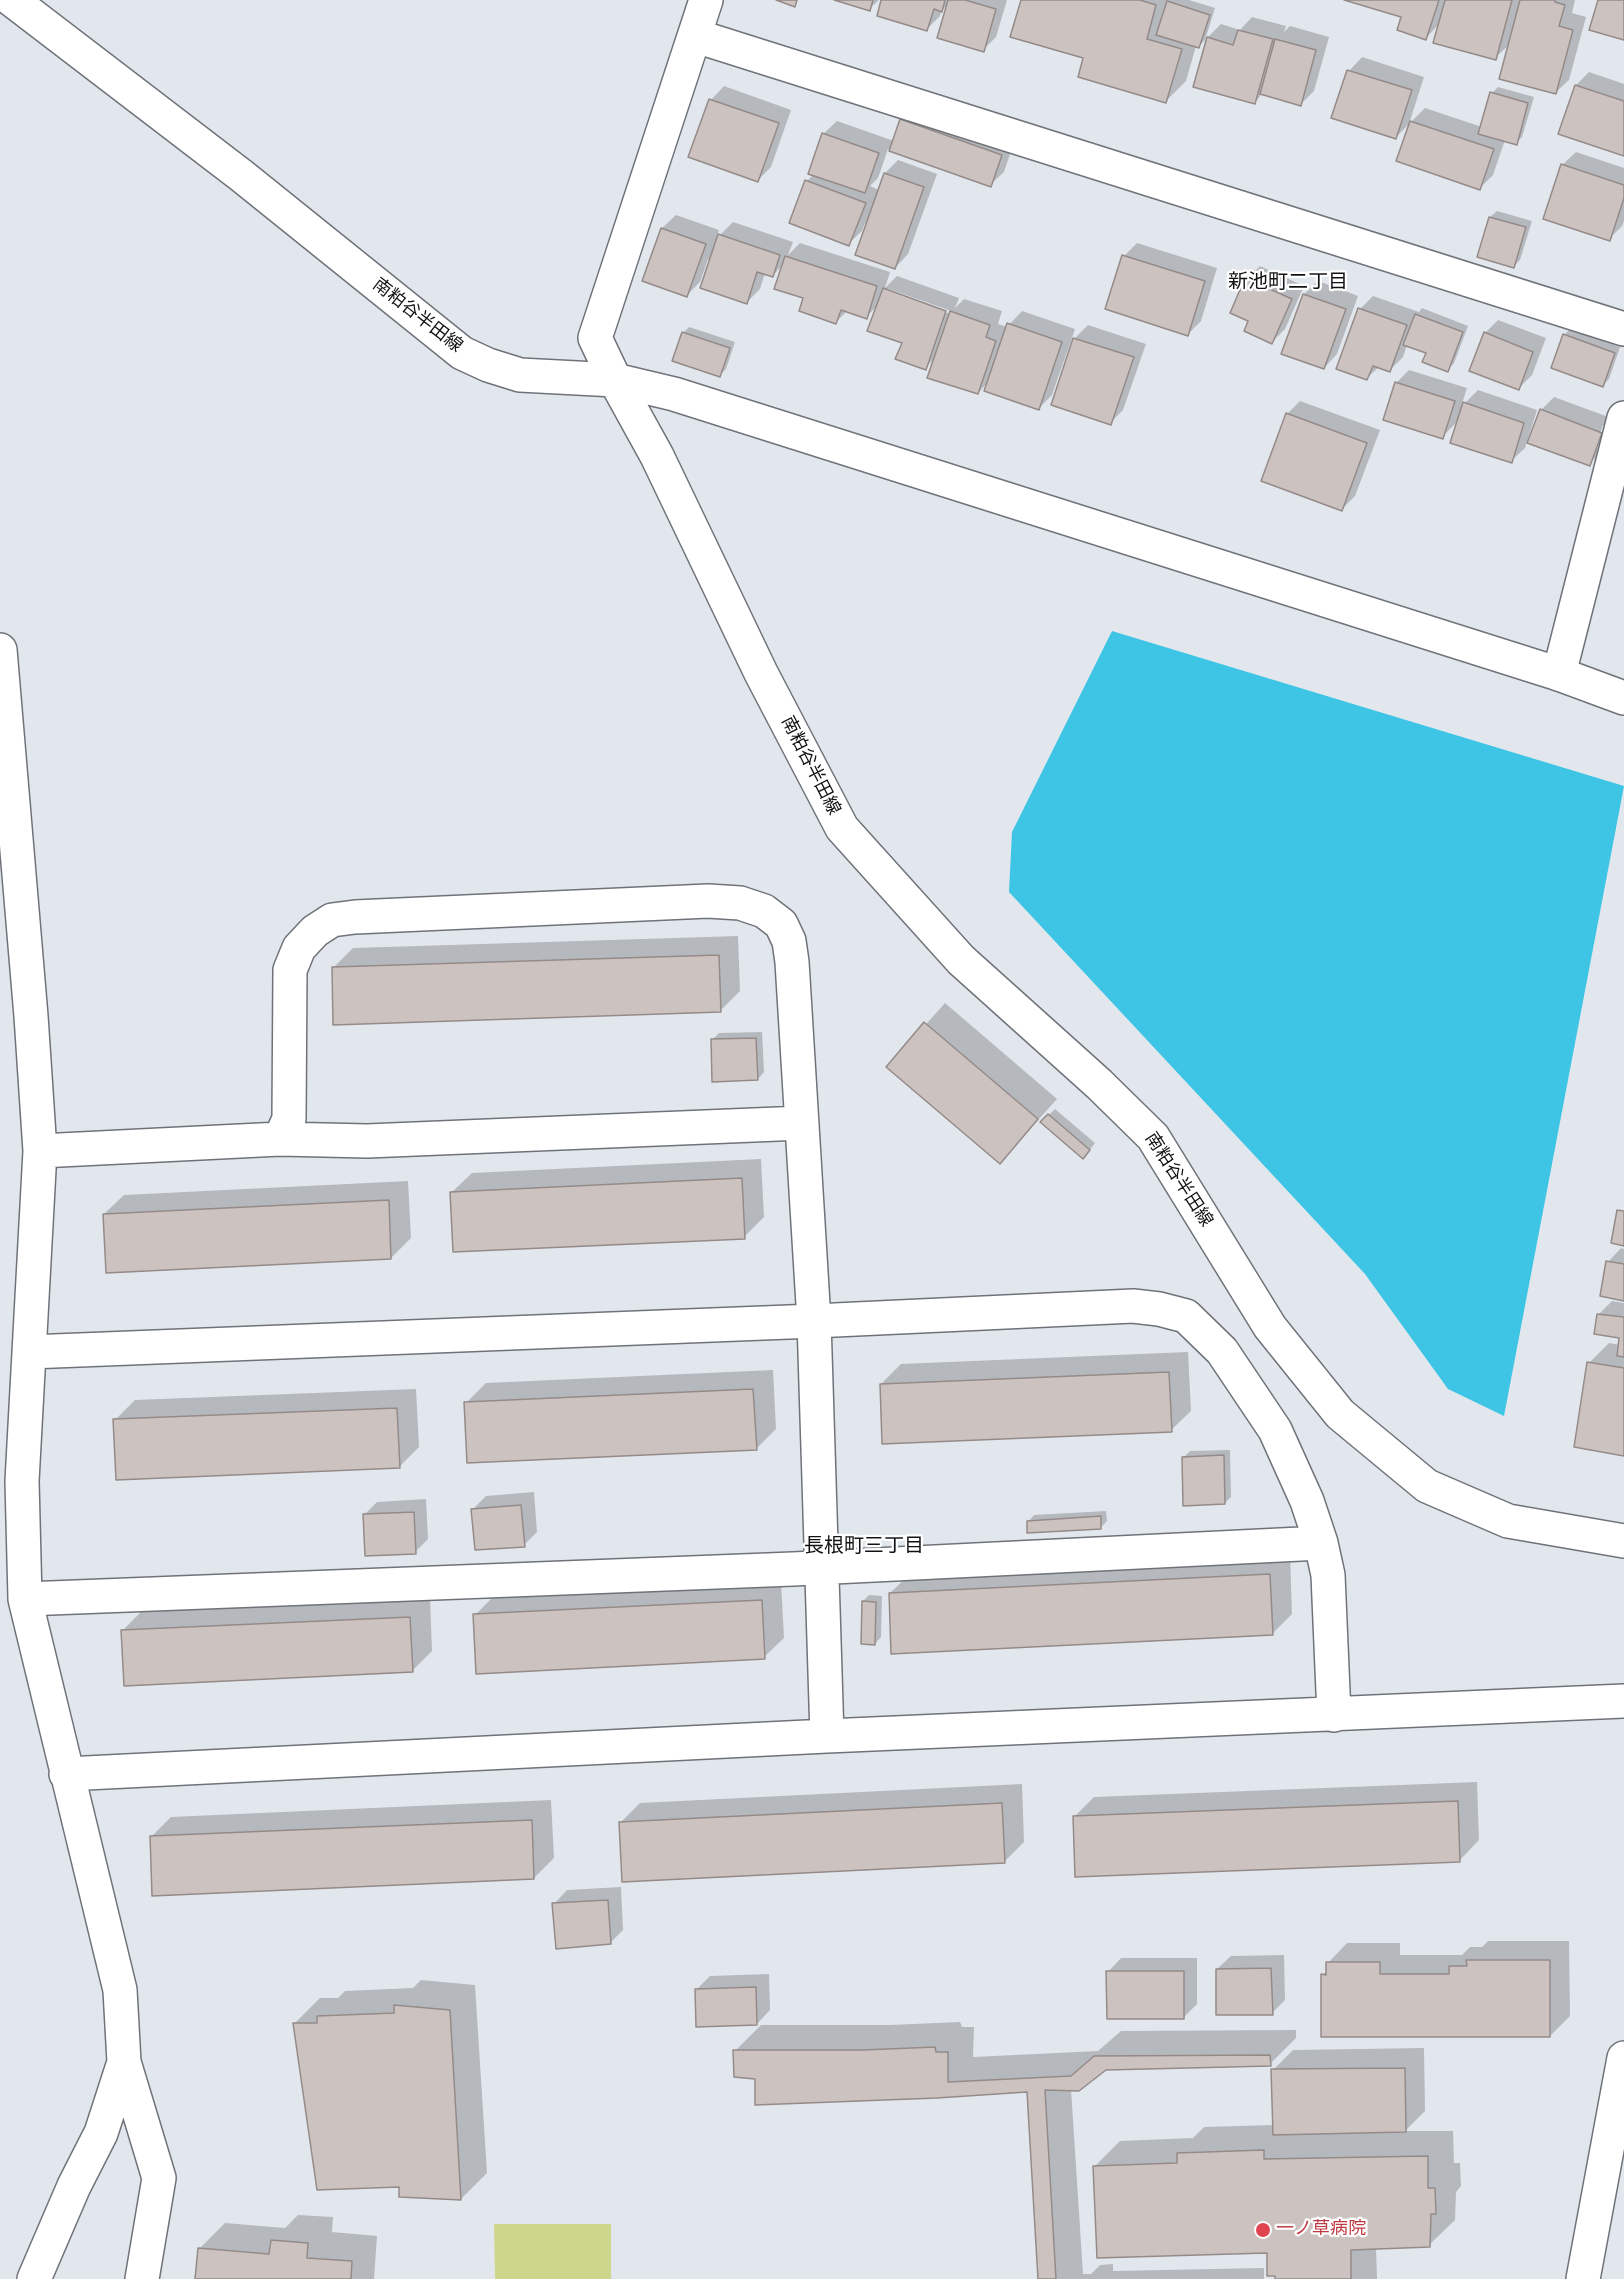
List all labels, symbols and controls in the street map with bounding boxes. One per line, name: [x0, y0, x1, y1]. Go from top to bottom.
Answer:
district label: 新池町二丁目: [1228, 271, 1348, 295]
street label: 南粕谷半田線: [368, 274, 466, 358]
street label: 南粕谷半田線: [776, 713, 844, 819]
street label: 南粕谷半田線: [1140, 1129, 1216, 1231]
district label: 長根町三丁目: [804, 1535, 924, 1559]
place label: 一ノ草病院: [1276, 2219, 1366, 2241]
marker: 一ノ草病院: [1254, 2221, 1272, 2239]

